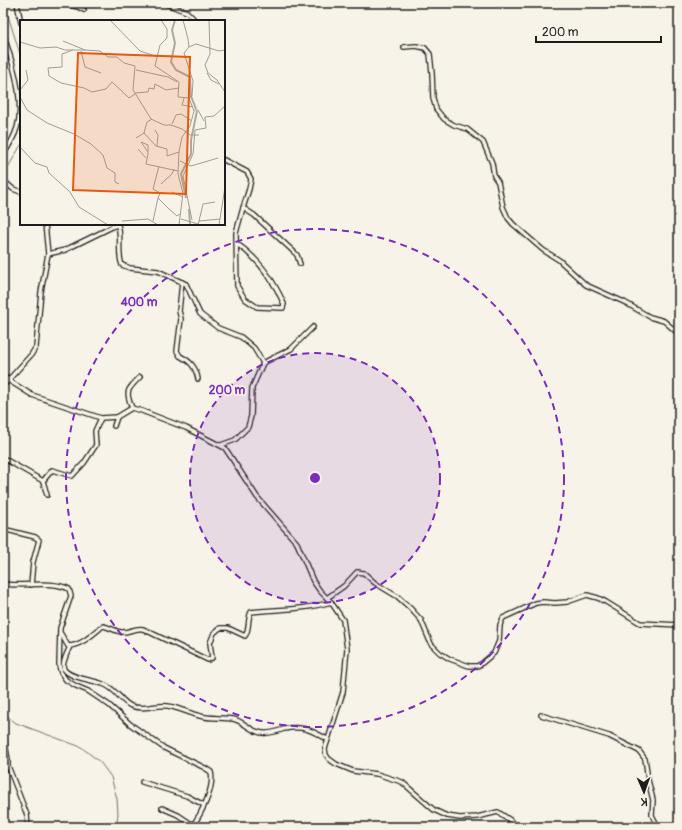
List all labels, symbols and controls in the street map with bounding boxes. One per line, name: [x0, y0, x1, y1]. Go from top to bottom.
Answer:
scale bar: [536, 18, 661, 44]
inset map: [20, 20, 225, 225]
text: 200 m: [542, 25, 579, 40]
text: 400 m: [120, 295, 158, 310]
text: 200 m: [209, 383, 246, 398]
centre of rings: [308, 471, 322, 485]
north arrow: [624, 772, 664, 812]
text: K: [640, 795, 648, 808]

